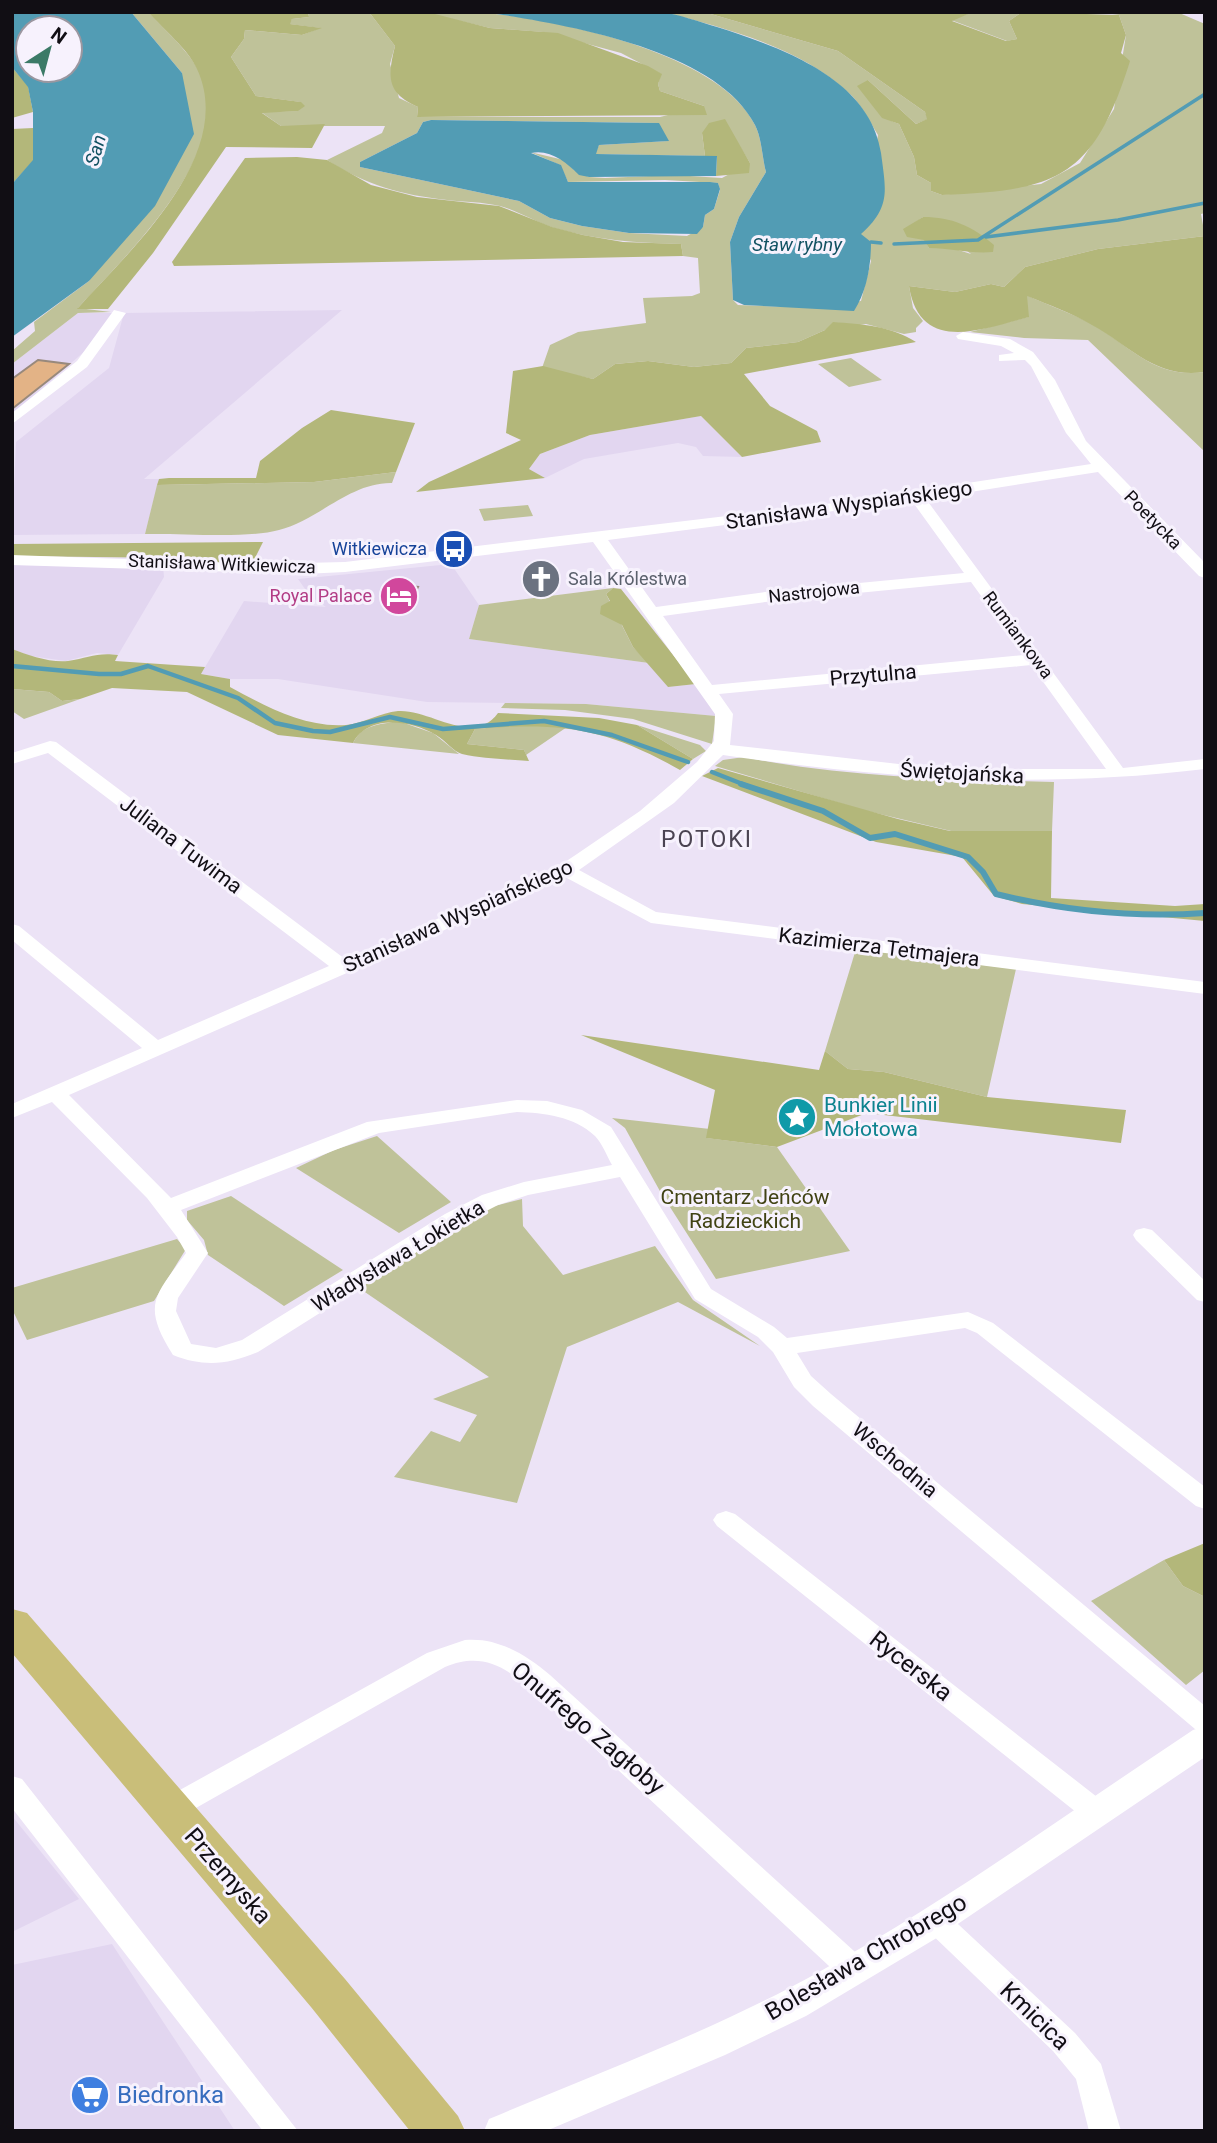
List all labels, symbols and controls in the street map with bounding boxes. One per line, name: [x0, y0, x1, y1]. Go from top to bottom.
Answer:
north arrow: [14, 14, 84, 84]
text: N: [47, 22, 71, 49]
water label: San: [80, 132, 111, 168]
water label: Staw rybny: [752, 233, 843, 256]
street label: Stanisława Wyspiańskiego: [724, 476, 974, 534]
street label: Poetycka: [1120, 486, 1187, 553]
bus stop icon: Witkiewicza: [433, 528, 475, 570]
place label: Witkiewicza: [332, 538, 427, 559]
street label: Stanisława Witkiewicza: [128, 550, 316, 577]
church icon: Sala Królestwa: [520, 558, 562, 600]
place label: Sala Królestwa: [568, 568, 687, 589]
hotel icon: Royal Palace: [378, 575, 420, 617]
street label: Nastrojowa: [767, 576, 861, 607]
place label: Royal Palace: [270, 585, 372, 606]
street label: Rumiankowa: [979, 587, 1058, 682]
street label: Przytulna: [828, 659, 918, 691]
street label: Świętojańska: [899, 758, 1025, 788]
street label: Juliana Tuwima: [115, 791, 247, 899]
district label: POTOKI: [661, 826, 753, 853]
street label: Stanisława Wyspiańskiego: [340, 854, 576, 978]
street label: Kazimierza Tetmajera: [777, 923, 981, 971]
place label: Bunkier Linii Mołotowa: [824, 1093, 938, 1141]
place icon: Bunkier Linii Mołotowa: [776, 1096, 818, 1138]
park label: Cmentarz Jeńców Radzieckich: [661, 1185, 830, 1233]
street label: Władysława Łokietka: [307, 1195, 489, 1317]
street label: Wschodnia: [847, 1417, 943, 1503]
street label: Rycerska: [864, 1625, 958, 1707]
street label: Onufrego Zagłoby: [506, 1656, 671, 1800]
street label: Przemyska: [179, 1822, 277, 1930]
street label: Bolesława Chrobrego: [760, 1888, 972, 2026]
street label: Kmicica: [994, 1976, 1076, 2056]
supermarket icon: Biedronka: [69, 2074, 111, 2116]
place label: Biedronka: [117, 2081, 224, 2109]

